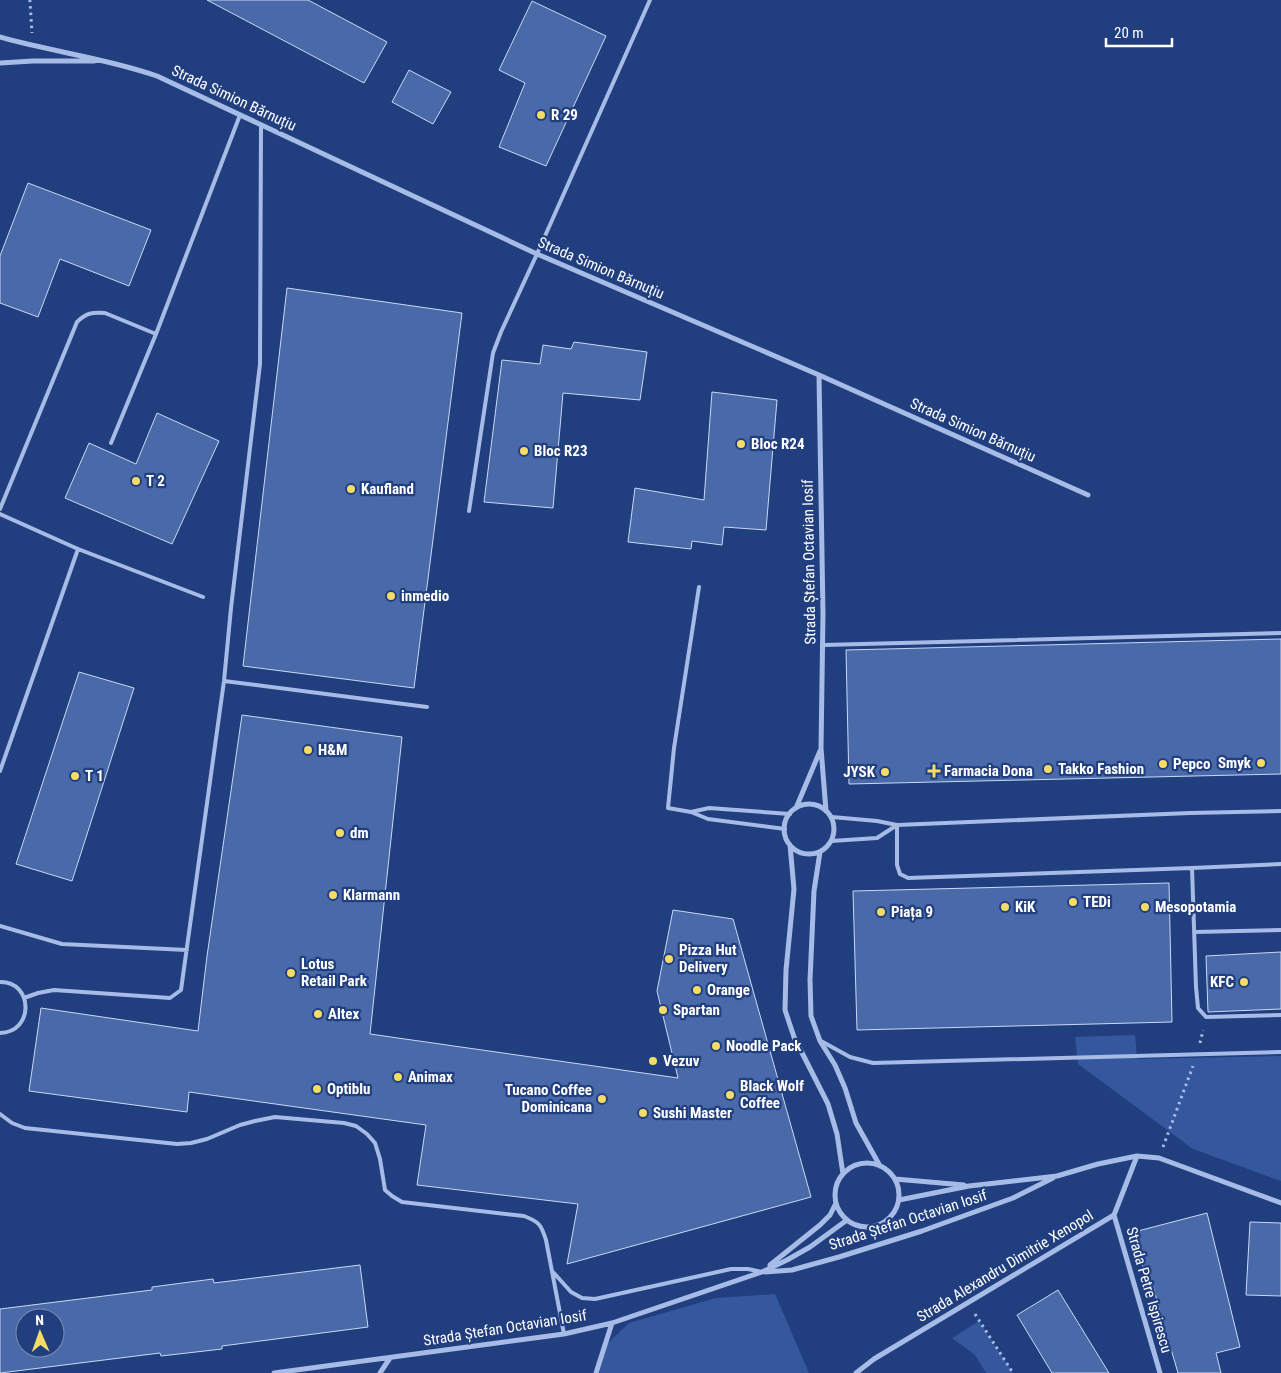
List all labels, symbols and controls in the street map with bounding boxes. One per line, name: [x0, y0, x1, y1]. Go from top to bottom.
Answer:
scale bar: [1106, 15, 1172, 47]
text: 20 m: [1114, 24, 1144, 42]
street label: Strada Simion Bărnuțiu: [169, 61, 299, 135]
place label: R 29: [551, 106, 578, 124]
marker: R 29: [535, 109, 547, 121]
street label: Strada Simion Bărnuțiu: [535, 233, 667, 303]
street label: Strada Simion Bărnuțiu: [907, 394, 1039, 466]
place label: Bloc R24: [751, 435, 805, 453]
marker: Bloc R24: [735, 438, 747, 450]
place label: Bloc R23: [534, 442, 587, 460]
marker: Bloc R23: [518, 445, 530, 457]
place label: T 2: [146, 472, 165, 490]
marker: T 2: [130, 475, 142, 487]
street label: Strada Ștefan Octavian Iosif: [799, 479, 819, 645]
place label: Kaufland: [361, 480, 414, 498]
marker: Kaufland: [345, 483, 357, 495]
place label: inmedio: [401, 587, 449, 605]
marker: inmedio: [385, 590, 397, 602]
place label: H&M: [318, 741, 347, 759]
marker: H&M: [302, 744, 314, 756]
place label: Smyk: [1218, 754, 1252, 772]
place label: Pepco: [1173, 755, 1210, 773]
marker: Smyk: [1255, 757, 1267, 769]
marker: Pepco: [1157, 758, 1169, 770]
place label: Takko Fashion: [1058, 760, 1144, 778]
place label: Farmacia Dona: [944, 762, 1033, 780]
place label: JYSK: [843, 763, 876, 781]
marker: Takko Fashion: [1042, 763, 1054, 775]
marker: Farmacia Dona: [928, 765, 940, 777]
marker: JYSK: [879, 766, 891, 778]
place label: T 1: [85, 767, 104, 785]
marker: T 1: [69, 770, 81, 782]
place label: dm: [350, 824, 369, 842]
marker: dm: [334, 827, 346, 839]
place label: Klarmann: [343, 886, 400, 904]
marker: Klarmann: [327, 889, 339, 901]
place label: TEDi: [1083, 893, 1111, 911]
marker: TEDi: [1067, 896, 1079, 908]
place label: KiK: [1015, 898, 1036, 916]
place label: Mesopotamia: [1155, 898, 1236, 916]
marker: KiK: [999, 901, 1011, 913]
marker: Mesopotamia: [1139, 901, 1151, 913]
place label: Piața 9: [891, 903, 933, 921]
marker: Piața 9: [875, 906, 887, 918]
place label: Pizza Hut Delivery: [679, 941, 737, 976]
marker: Pizza Hut Delivery: [663, 953, 675, 965]
place label: Lotus Retail Park: [301, 955, 368, 990]
marker: Lotus Retail Park: [285, 967, 297, 979]
place label: KFC: [1210, 973, 1234, 991]
marker: KFC: [1238, 976, 1250, 988]
place label: Orange: [707, 981, 750, 999]
marker: Orange: [691, 984, 703, 996]
place label: Spartan: [673, 1001, 720, 1019]
marker: Spartan: [657, 1004, 669, 1016]
place label: Altex: [328, 1005, 360, 1023]
marker: Altex: [312, 1008, 324, 1020]
place label: Noodle Pack: [726, 1037, 802, 1055]
marker: Noodle Pack: [710, 1040, 722, 1052]
place label: Vezuv: [663, 1052, 700, 1070]
marker: Vezuv: [647, 1055, 659, 1067]
place label: Animax: [408, 1068, 453, 1086]
marker: Animax: [392, 1071, 404, 1083]
place label: Black Wolf Coffee: [740, 1077, 804, 1112]
place label: Optiblu: [327, 1080, 370, 1098]
place label: Tucano Coffee Dominicana: [505, 1081, 592, 1116]
marker: Optiblu: [311, 1083, 323, 1095]
marker: Black Wolf Coffee: [724, 1089, 736, 1101]
marker: Tucano Coffee Dominicana: [596, 1093, 608, 1105]
place label: Sushi Master: [653, 1104, 732, 1122]
marker: Sushi Master: [637, 1107, 649, 1119]
street label: Strada Ștefan Octavian Iosif: [827, 1186, 990, 1254]
street label: Strada Alexandru Dimitrie Xenopol: [914, 1206, 1096, 1326]
street label: Strada Petre Ispirescu: [1122, 1225, 1176, 1355]
street label: Strada Ștefan Octavian Iosif: [422, 1306, 588, 1350]
north arrow: [15, 1308, 65, 1358]
text: N: [35, 1312, 44, 1328]

